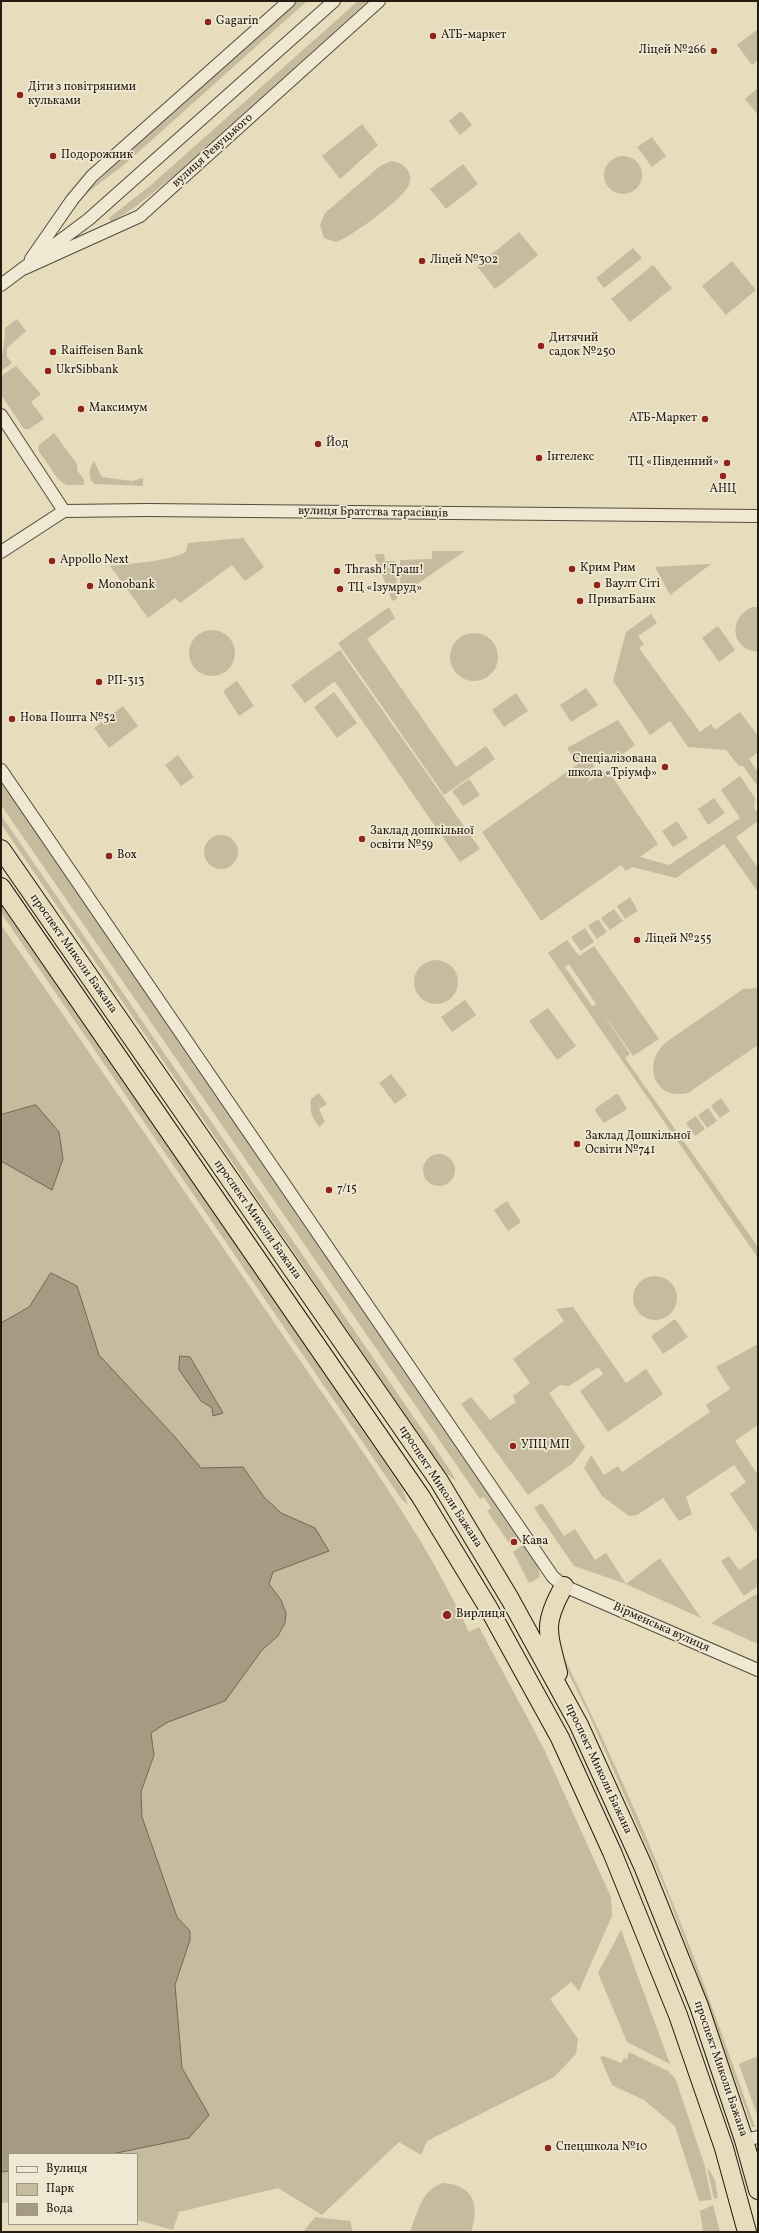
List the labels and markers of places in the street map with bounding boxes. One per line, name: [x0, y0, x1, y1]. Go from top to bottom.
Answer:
place label: Gagarin: [216, 15, 259, 29]
marker: Gagarin: [203, 17, 213, 27]
place label: АТБ-маркет: [441, 29, 506, 43]
marker: АТБ-маркет: [428, 31, 438, 41]
place label: Ліцей №266: [639, 44, 706, 58]
marker: Ліцей №266: [709, 46, 719, 56]
place label: Діти з повітряними кульками: [28, 81, 136, 109]
marker: Діти з повітряними кульками: [15, 90, 25, 100]
place label: Подорожник: [61, 149, 133, 163]
marker: Подорожник: [48, 151, 58, 161]
place label: Ліцей №302: [430, 254, 498, 268]
marker: Ліцей №302: [417, 256, 427, 266]
place label: Дитячий садок №250: [549, 332, 616, 360]
marker: Дитячий садок №250: [536, 341, 546, 351]
place label: Raiffeisen Bank: [61, 345, 144, 359]
marker: Raiffeisen Bank: [48, 347, 58, 357]
place label: UkrSibbank: [56, 364, 119, 378]
marker: UkrSibbank: [43, 366, 53, 376]
place label: Максимум: [89, 402, 147, 416]
marker: Максимум: [76, 404, 86, 414]
place label: АТБ-Маркет: [629, 412, 697, 426]
marker: АТБ-Маркет: [700, 414, 710, 424]
place label: Йод: [326, 437, 348, 451]
marker: Йод: [313, 439, 323, 449]
place label: Інтелекс: [547, 451, 594, 465]
marker: Інтелекс: [534, 453, 544, 463]
place label: ТЦ «Південний»: [628, 456, 719, 470]
marker: ТЦ «Південний»: [722, 458, 732, 468]
marker: АНЦ: [718, 471, 728, 481]
place label: АНЦ: [710, 483, 736, 497]
place label: Appollo Next: [60, 554, 129, 568]
marker: Appollo Next: [47, 556, 57, 566]
place label: Крим Рим: [580, 562, 635, 576]
place label: Thrash! Траш!: [345, 564, 424, 578]
marker: Крим Рим: [567, 564, 577, 574]
marker: Thrash! Траш!: [332, 566, 342, 576]
place label: Ваулт Сіті: [605, 578, 660, 592]
place label: Monobank: [98, 579, 155, 593]
marker: Ваулт Сіті: [592, 580, 602, 590]
marker: Monobank: [85, 581, 95, 591]
place label: ТЦ «Ізумруд»: [348, 582, 422, 596]
marker: ТЦ «Ізумруд»: [335, 584, 345, 594]
place label: ПриватБанк: [588, 594, 656, 608]
marker: ПриватБанк: [575, 596, 585, 606]
place label: РП-313: [107, 675, 145, 689]
marker: РП-313: [94, 677, 104, 687]
place label: Нова Пошта №52: [20, 712, 116, 726]
marker: Нова Пошта №52: [7, 714, 17, 724]
place label: Спеціалізована школа «Тріумф»: [568, 753, 657, 781]
marker: Спеціалізована школа «Тріумф»: [660, 762, 670, 772]
place label: Заклад дошкільної освіти №59: [370, 825, 474, 853]
marker: Заклад дошкільної освіти №59: [357, 834, 367, 844]
place label: Box: [117, 849, 137, 863]
marker: Box: [104, 851, 114, 861]
place label: Ліцей №255: [645, 933, 712, 947]
marker: Ліцей №255: [632, 935, 642, 945]
place label: Заклад Дошкільної Освіти №741: [585, 1130, 691, 1158]
marker: Заклад Дошкільної Освіти №741: [572, 1139, 582, 1149]
place label: 7/15: [337, 1183, 357, 1197]
marker: 7/15: [324, 1185, 334, 1195]
place label: УПЦ МП: [521, 1439, 570, 1453]
marker: УПЦ МП: [508, 1441, 518, 1451]
place label: Кава: [522, 1535, 548, 1549]
marker: Кава: [509, 1537, 519, 1547]
place label: Вирлиця: [456, 1608, 505, 1622]
marker: Вирлиця: [441, 1609, 453, 1621]
place label: Спецшкола №10: [556, 2141, 647, 2155]
marker: Спецшкола №10: [543, 2143, 553, 2153]

